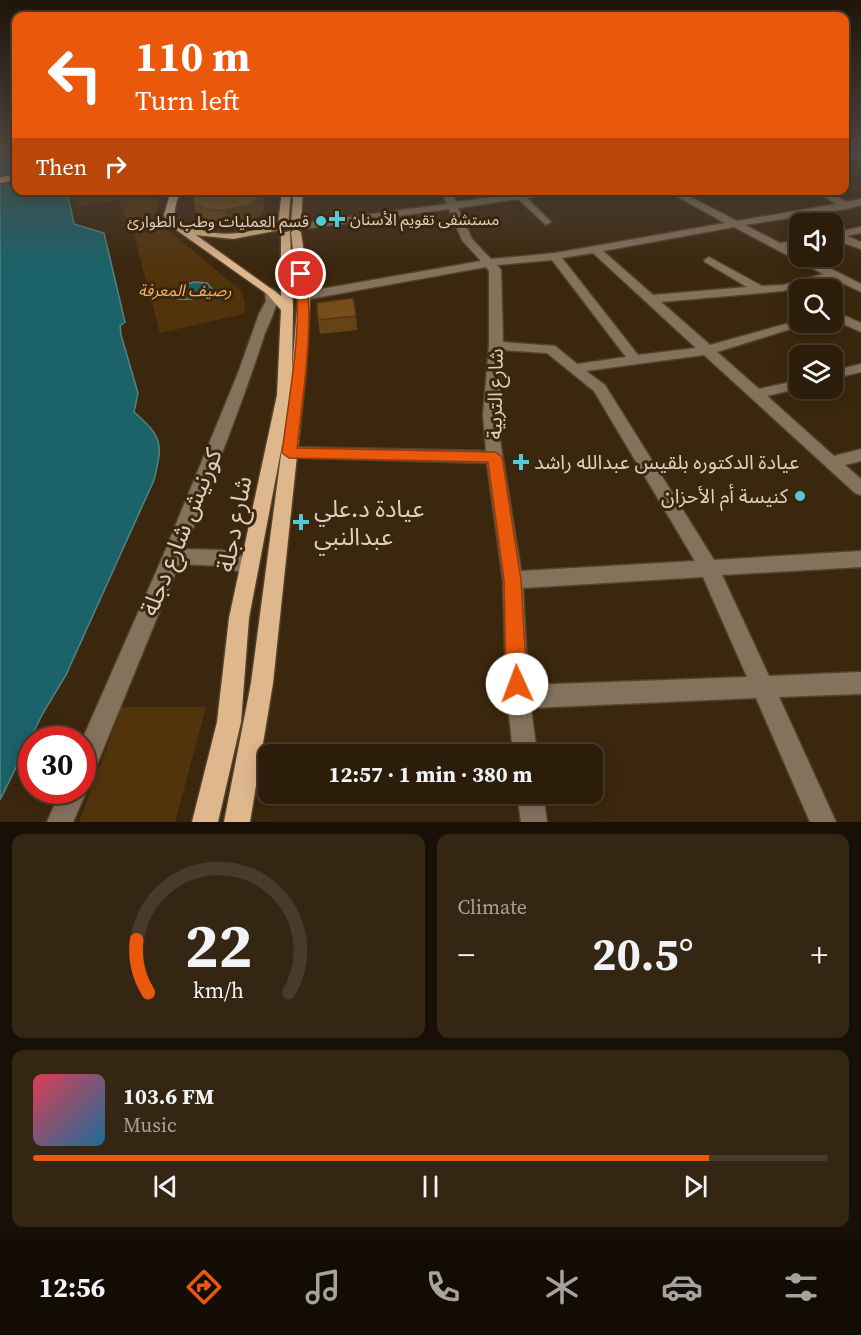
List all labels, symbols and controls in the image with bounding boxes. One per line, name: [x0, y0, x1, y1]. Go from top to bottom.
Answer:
text: 110 m: [135, 27, 250, 85]
icon: left: [36, 36, 114, 114]
text: Turn left: [135, 82, 239, 119]
icon: right: [99, 150, 132, 183]
text: Then: [36, 152, 87, 182]
place label: مستشفى تقويم الأسنان: [350, 208, 500, 232]
place label: قسم العمليات وطب الطوارئ: [127, 210, 309, 234]
marker: مستشفى تقويم الأسنان: [328, 210, 346, 228]
map controls: [789, 213, 843, 399]
button: sound: [789, 213, 843, 267]
marker: قسم العمليات وطب الطوارئ: [314, 214, 328, 228]
pin: [275, 248, 326, 299]
icon: arrive: [284, 257, 317, 290]
park label: رصيف المعرفة: [138, 279, 232, 301]
button: search: [789, 279, 843, 333]
button: layers: [789, 345, 843, 399]
street label: شارع التربية: [480, 348, 511, 440]
street label: كورنيش شارع دجلة: [132, 442, 231, 621]
place label: عيادة الدكتوره بلقيس عبدالله راشد: [534, 448, 799, 476]
marker: عيادة الدكتوره بلقيس عبدالله راشد: [512, 453, 530, 471]
street label: شارع دجلة: [209, 473, 260, 575]
place label: كنيسة أم الأحزان: [661, 482, 789, 511]
marker: كنيسة أم الأحزان: [793, 489, 807, 503]
place label: عيادة د.علي عبدالنبي: [314, 492, 424, 555]
marker: عيادة د.علي عبدالنبي: [292, 513, 310, 531]
position arrow: [485, 652, 549, 716]
speed limit sign: 30: [18, 726, 96, 804]
text: 12:57 · 1 min · 380 m: [329, 759, 532, 789]
text: Climate: [458, 893, 527, 921]
text: 22: [184, 902, 252, 988]
text: 20.5°: [592, 923, 693, 985]
text: −: [458, 932, 475, 977]
text: +: [811, 932, 828, 977]
text: km/h: [193, 976, 244, 1005]
text: 103.6 FM: [123, 1081, 214, 1111]
text: Music: [123, 1111, 177, 1139]
icon: previous: [149, 1170, 182, 1203]
icon: pause: [414, 1170, 447, 1203]
icon: next: [679, 1170, 712, 1203]
icon: directions: [183, 1266, 225, 1308]
icon: music: [302, 1266, 344, 1308]
icon: phone: [422, 1266, 464, 1308]
icon: climate: [541, 1266, 583, 1308]
icon: car: [661, 1266, 703, 1308]
icon: filters: [780, 1266, 822, 1308]
text: 12:56: [39, 1269, 105, 1306]

